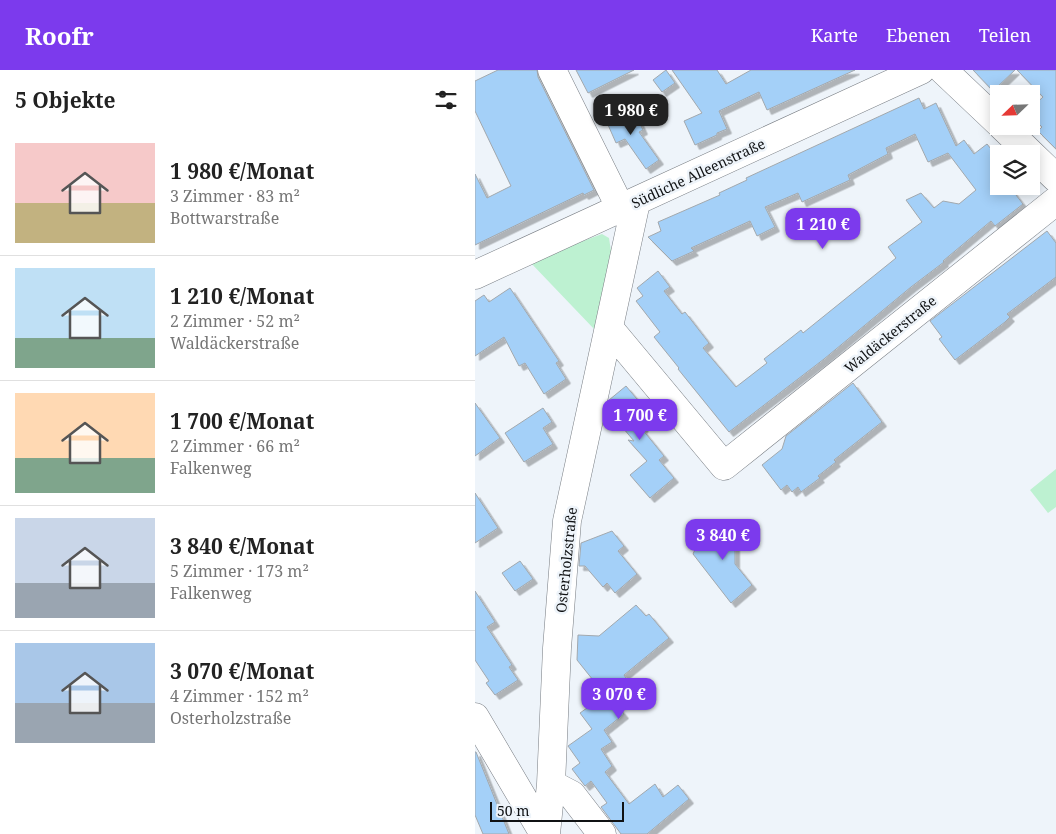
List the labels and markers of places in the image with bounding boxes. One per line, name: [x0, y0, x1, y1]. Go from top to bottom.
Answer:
pin: 1 980 €: [585, 93, 677, 136]
pin: 1 210 €: [777, 208, 869, 250]
pin: 1 700 €: [594, 398, 686, 441]
pin: 3 840 €: [677, 518, 769, 561]
pin: 3 070 €: [573, 678, 665, 720]

